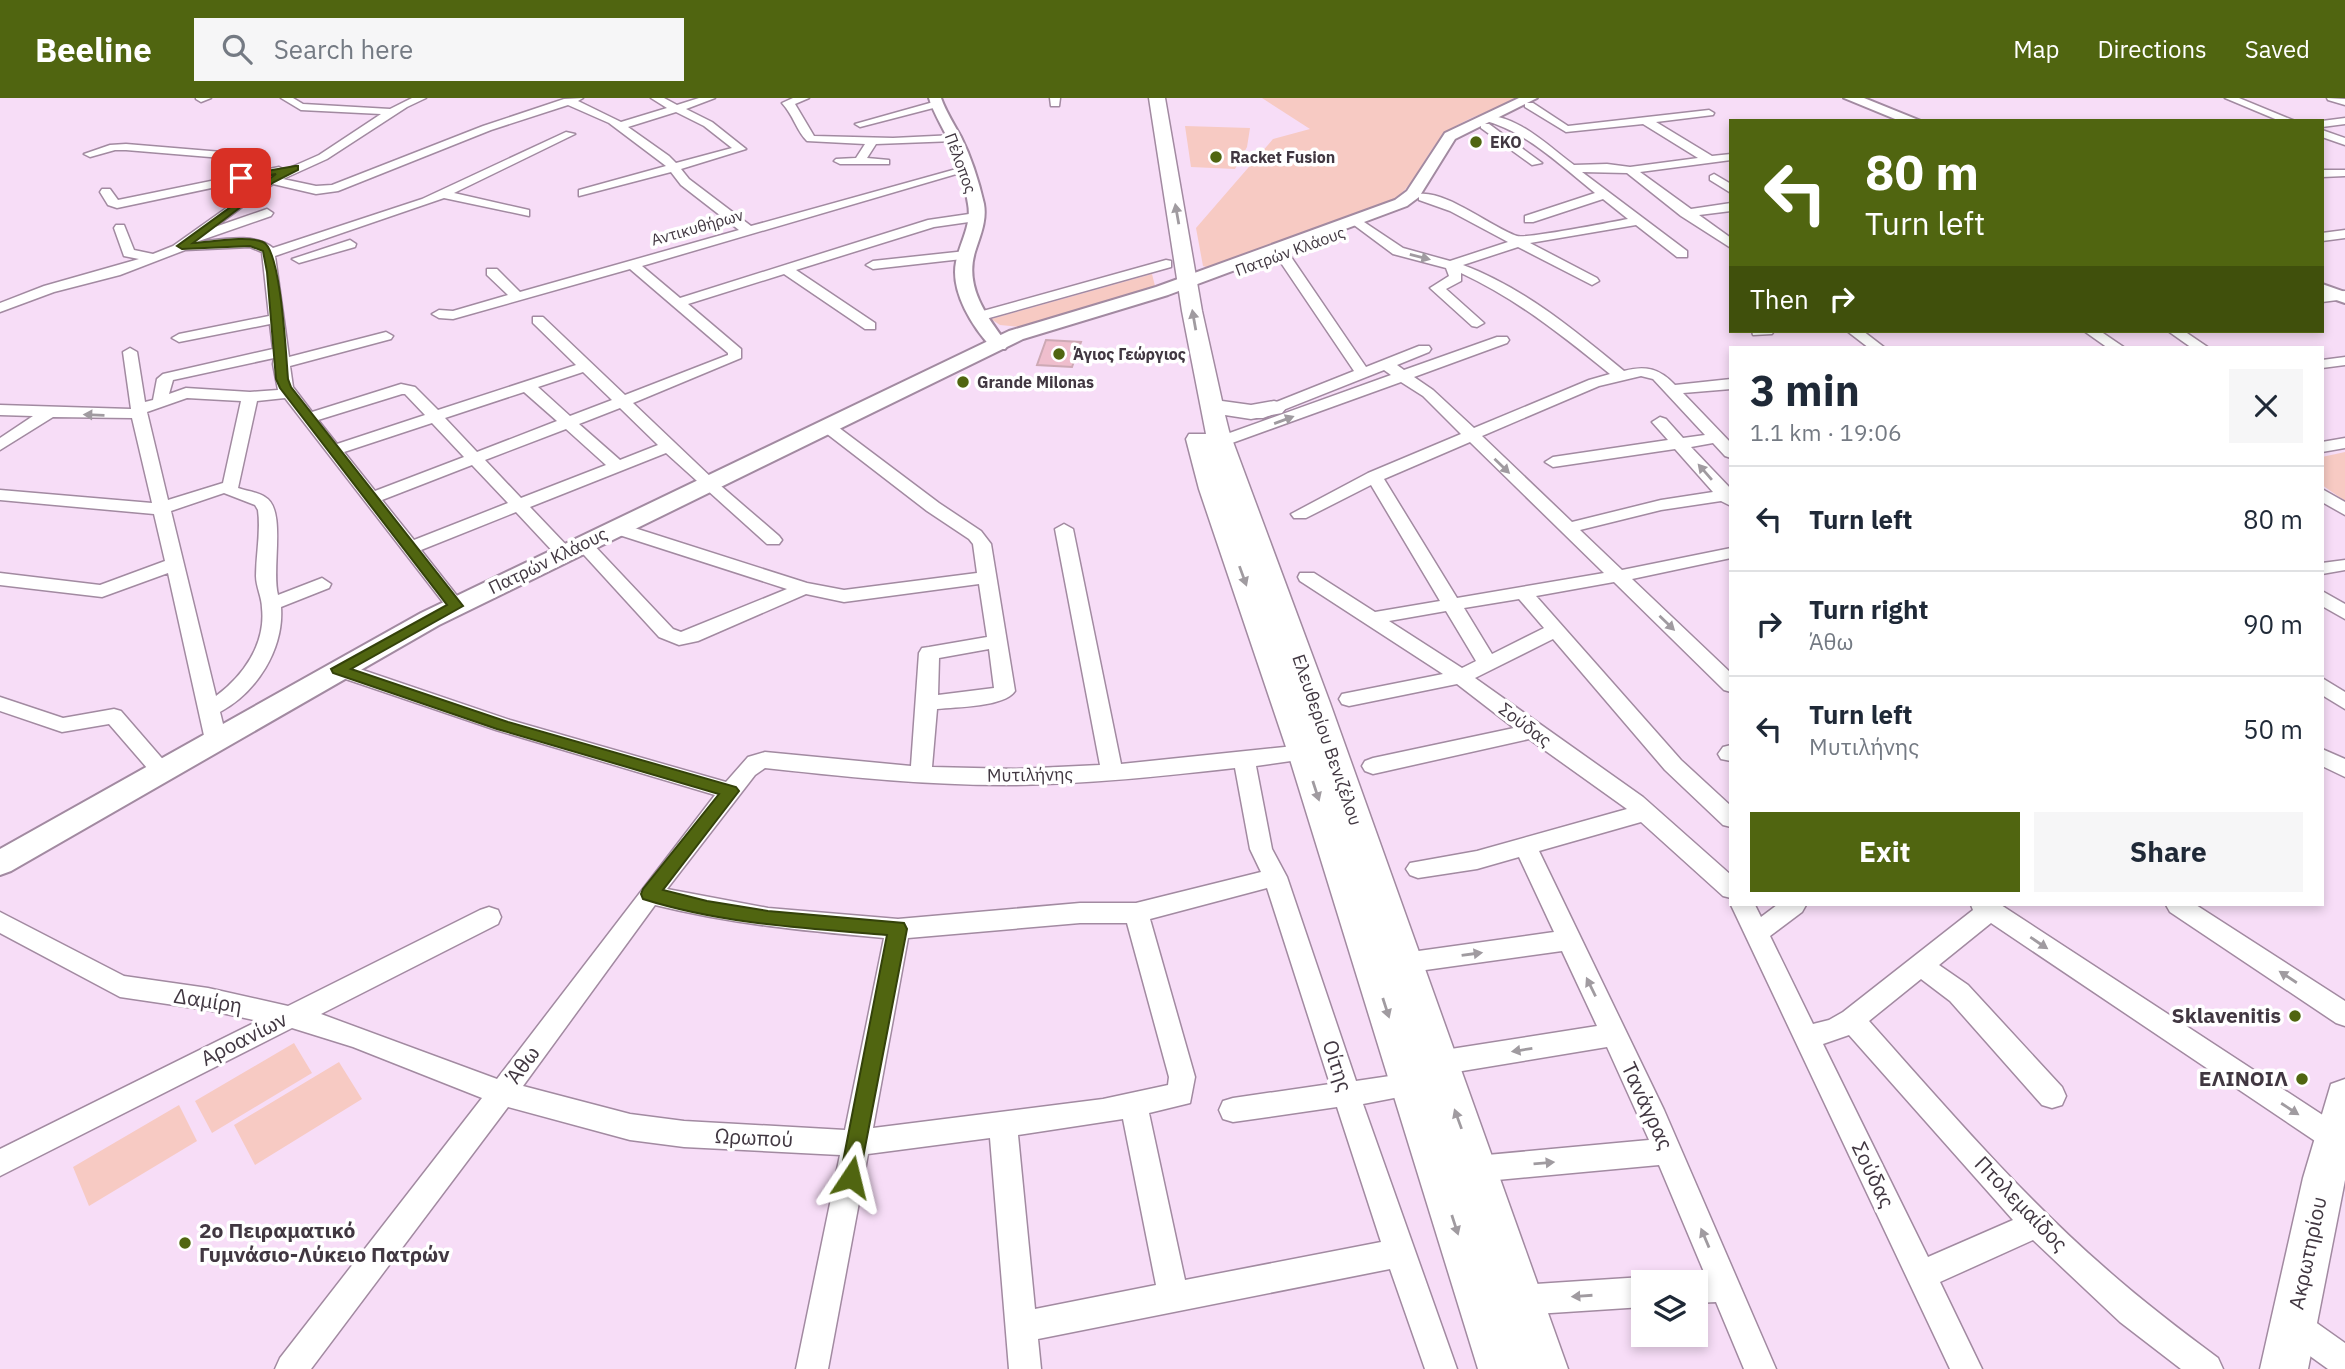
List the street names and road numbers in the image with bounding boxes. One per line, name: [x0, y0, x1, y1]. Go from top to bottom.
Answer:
street label: Πέλοπος: [941, 130, 981, 196]
street label: Αντικυθήρων: [649, 204, 745, 250]
street label: Πατρών Κλάους: [1232, 222, 1348, 280]
street label: Πατρών Κλάους: [484, 522, 611, 599]
street label: Ελευθερίου Βενιζέλου: [1287, 651, 1368, 828]
street label: Σούδας: [1494, 697, 1556, 752]
street label: Μυτιλήνης: [987, 762, 1074, 787]
street label: Δαμίρη: [172, 981, 244, 1019]
street label: Αροανίων: [196, 1004, 292, 1072]
street label: Οίτης: [1316, 1036, 1359, 1095]
street label: Άθω: [499, 1040, 545, 1089]
street label: Τανάγρας: [1615, 1057, 1680, 1154]
street label: Ωρωπού: [714, 1121, 794, 1153]
street label: Σούδας: [1846, 1137, 1902, 1212]
street label: Πτολεμαίδος: [1969, 1149, 2074, 1257]
street label: Ακρωτηρίου: [2281, 1194, 2333, 1312]

